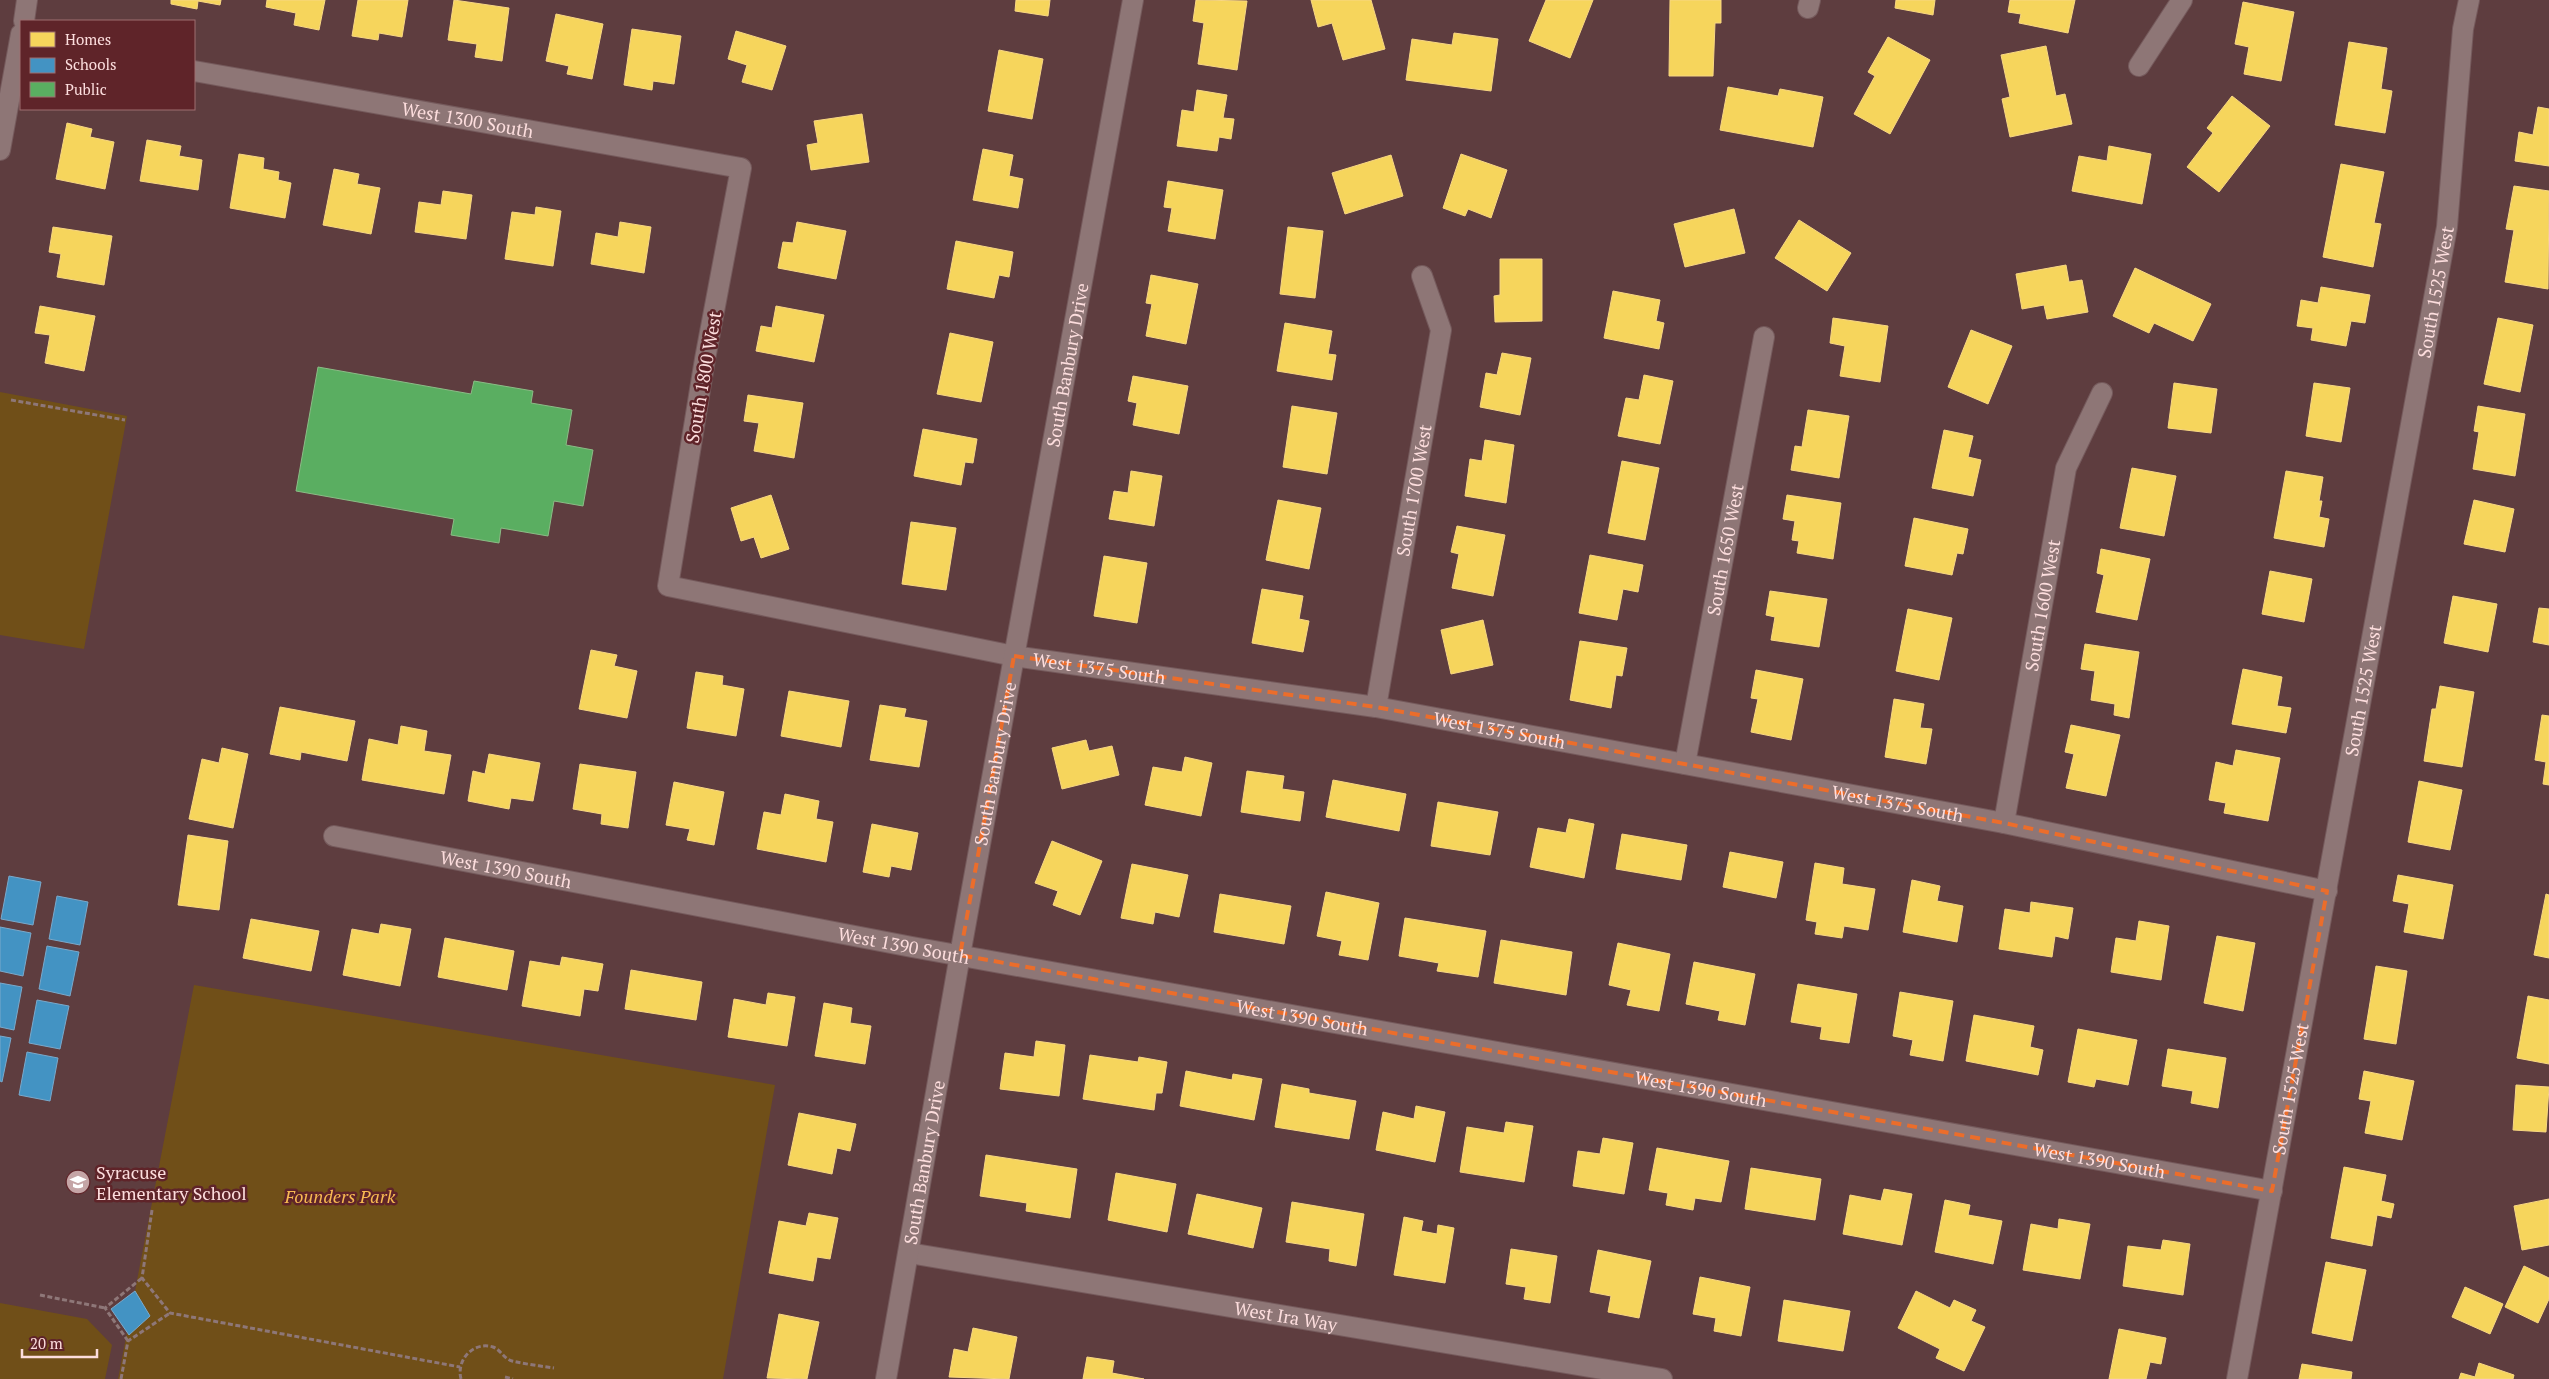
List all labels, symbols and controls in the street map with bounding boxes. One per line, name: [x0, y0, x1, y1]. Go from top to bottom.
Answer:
legend: [20, 20, 195, 110]
text: Homes: [65, 29, 111, 49]
text: Schools: [65, 54, 116, 74]
text: Public: [65, 79, 107, 99]
street label: West 1300 South: [400, 96, 536, 143]
street label: South 1525 West: [2411, 224, 2459, 360]
street label: South Banbury Drive: [1040, 281, 1094, 449]
street label: South 1800 West: [680, 309, 726, 445]
street label: South 1700 West: [1390, 422, 1437, 558]
street label: South 1650 West: [1701, 481, 1749, 618]
street label: South 1600 West: [2019, 537, 2065, 673]
street label: South 1525 West: [2339, 622, 2386, 758]
street label: West 1375 South: [1031, 647, 1168, 689]
street label: South Banbury Drive: [968, 680, 1021, 847]
street label: West 1375 South: [1432, 706, 1568, 754]
street label: West 1375 South: [1830, 779, 1966, 827]
street label: West 1390 South: [438, 845, 574, 893]
street label: West 1390 South: [836, 921, 972, 969]
street label: West 1390 South: [1234, 993, 1371, 1041]
street label: South 1525 West: [2266, 1021, 2314, 1157]
street label: West 1390 South: [1633, 1065, 1769, 1112]
street label: South Banbury Drive: [898, 1078, 950, 1246]
street label: West 1390 South: [2032, 1136, 2168, 1184]
place label: Syracuse Elementary School: [96, 1160, 247, 1205]
school or university icon: Syracuse Elementary School: [65, 1169, 91, 1195]
park label: Founders Park: [284, 1184, 396, 1208]
street label: West Ira Way: [1232, 1296, 1340, 1337]
scale bar: [22, 1326, 98, 1358]
text: 20 m: [30, 1333, 63, 1353]

